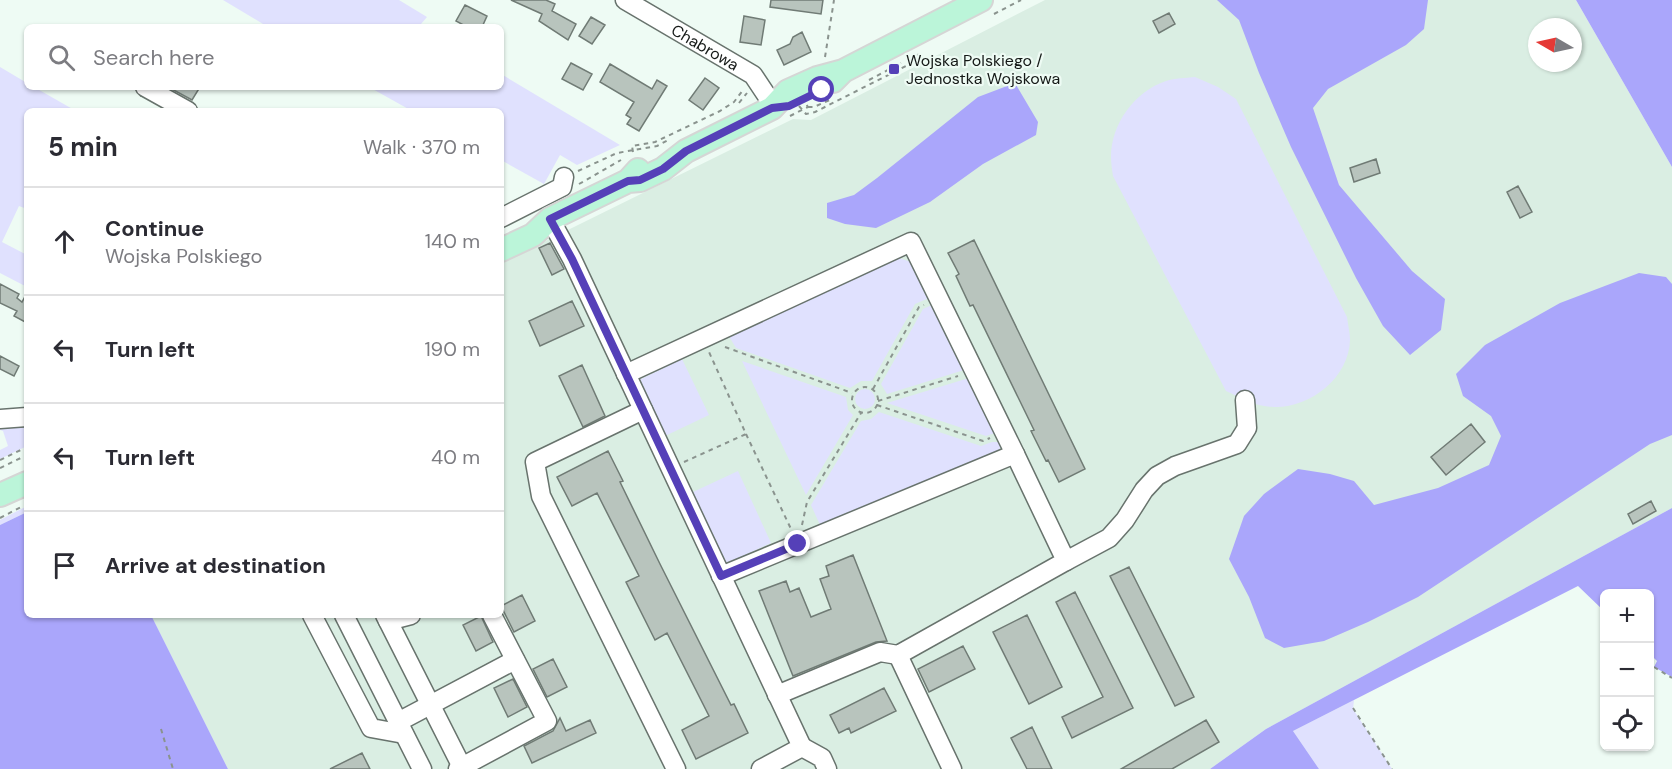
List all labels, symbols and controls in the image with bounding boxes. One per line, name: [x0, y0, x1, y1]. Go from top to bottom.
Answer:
north arrow: [1528, 18, 1582, 72]
street label: Chabrowa: [667, 19, 743, 75]
search box: [24, 24, 504, 90]
icon: search: [45, 41, 78, 74]
text: Search here: [93, 43, 214, 72]
place label: Wojska Polskiego / Jednostka Wojskowa: [906, 50, 1060, 89]
marker: Wojska Polskiego / Jednostka Wojskowa: [887, 62, 901, 76]
route start: [808, 76, 834, 102]
text: 5 min: [48, 130, 118, 164]
text: Walk · 370 m: [363, 134, 480, 160]
text: Continue: [105, 214, 204, 243]
icon: ahead: [48, 225, 81, 258]
text: 140 m: [425, 228, 480, 254]
text: Wojska Polskiego: [105, 243, 262, 269]
icon: left: [48, 333, 81, 366]
text: Turn left: [105, 335, 195, 364]
text: 190 m: [424, 336, 480, 362]
icon: left: [48, 441, 81, 474]
text: Turn left: [105, 443, 195, 472]
text: 40 m: [431, 444, 480, 470]
route end: [784, 530, 810, 556]
icon: arrive: [48, 549, 81, 582]
text: Arrive at destination: [105, 551, 326, 580]
map controls: [1600, 589, 1654, 751]
button: +: [1600, 589, 1654, 643]
button: −: [1600, 643, 1654, 697]
button: locate: [1600, 697, 1654, 751]

